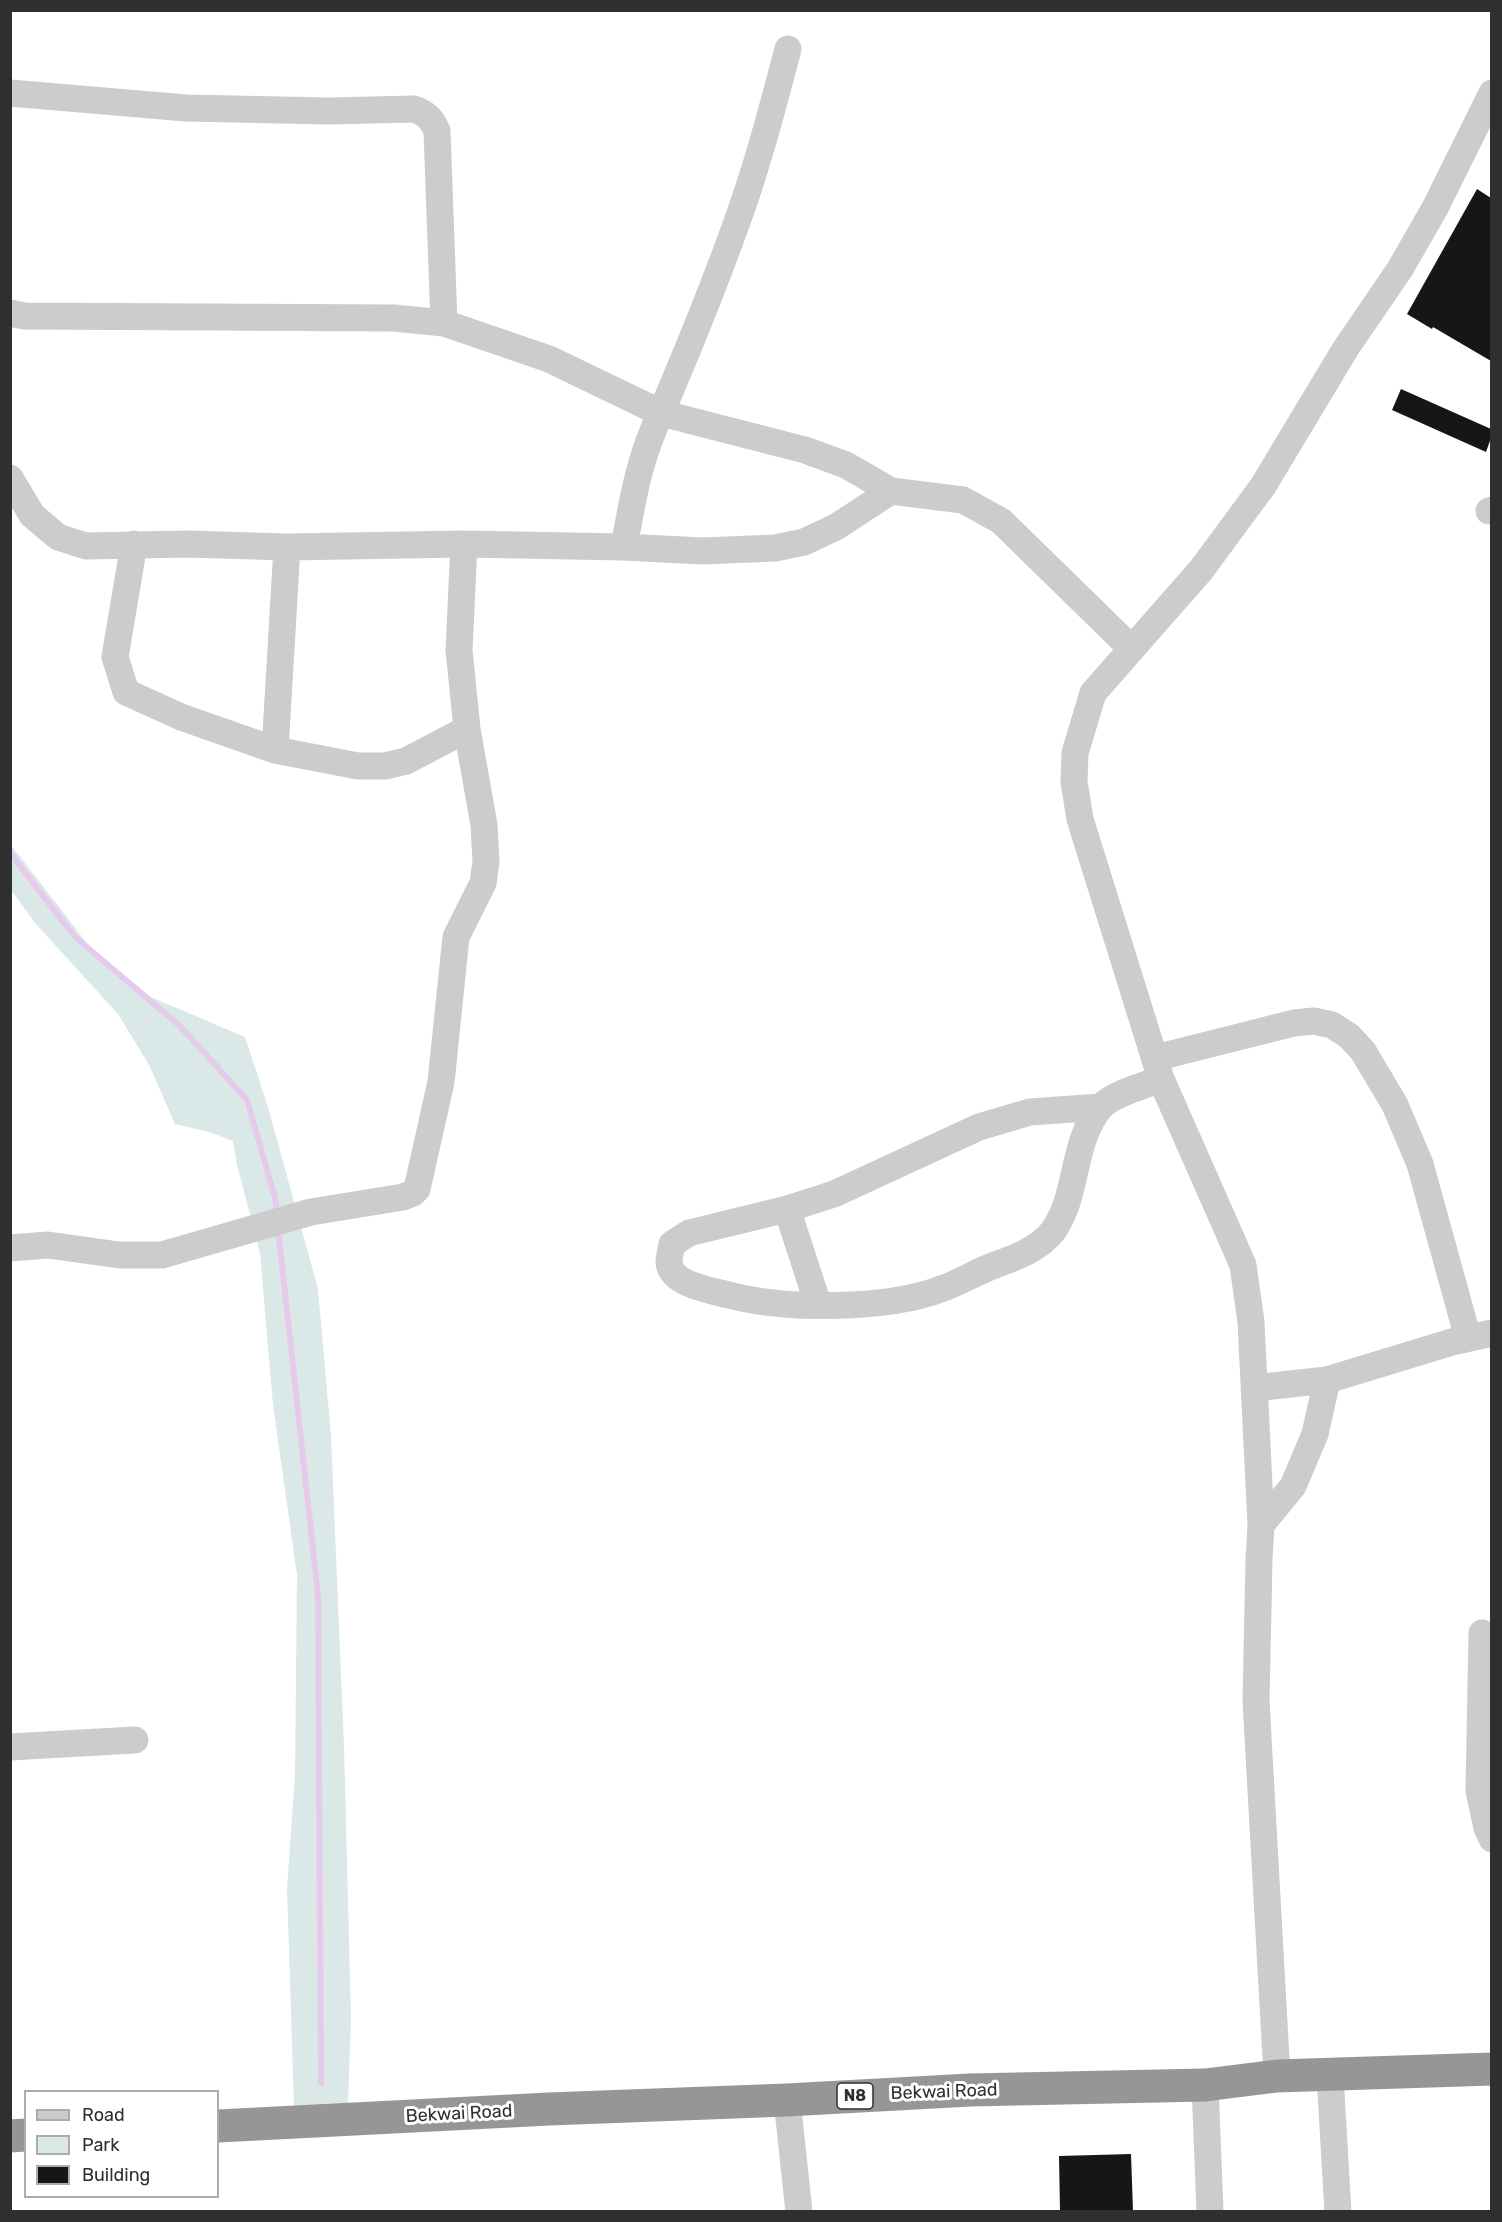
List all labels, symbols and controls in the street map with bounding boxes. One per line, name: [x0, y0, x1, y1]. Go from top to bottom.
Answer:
street label: Bekwai Road: [890, 2079, 998, 2105]
road number: N8: [837, 2083, 873, 2109]
legend: [24, 2090, 219, 2198]
street label: Bekwai Road: [405, 2100, 513, 2128]
text: Road: [82, 2104, 125, 2126]
text: Park: [82, 2134, 119, 2156]
text: Building: [82, 2164, 150, 2186]

